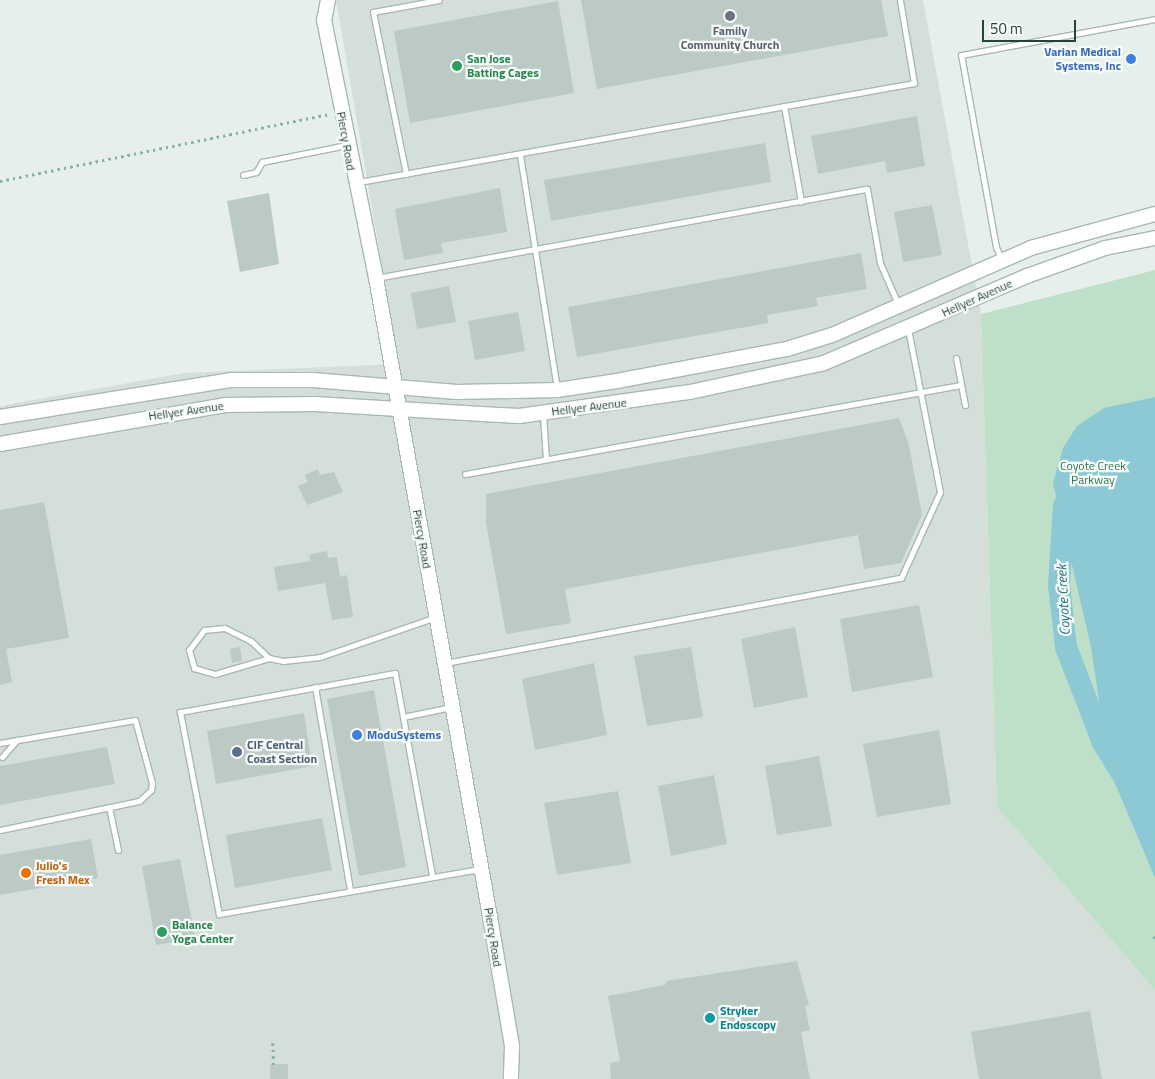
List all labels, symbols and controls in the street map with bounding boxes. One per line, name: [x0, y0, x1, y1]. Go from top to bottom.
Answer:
marker: Family Community Church: [724, 10, 736, 22]
scale bar: [985, 10, 1079, 42]
text: 50 m: [990, 17, 1023, 40]
place label: Family Community Church: [681, 24, 779, 52]
place label: Varian Medical Systems, Inc: [1044, 45, 1121, 73]
place label: San Jose Batting Cages: [467, 52, 539, 80]
marker: Varian Medical Systems, Inc: [1125, 53, 1137, 65]
marker: San Jose Batting Cages: [451, 60, 463, 72]
street label: Piercy Road: [334, 110, 358, 172]
street label: Hellyer Avenue: [939, 276, 1015, 320]
street label: Hellyer Avenue: [551, 395, 627, 419]
street label: Hellyer Avenue: [148, 399, 224, 423]
park label: Coyote Creek Parkway: [1060, 459, 1126, 487]
street label: Piercy Road: [410, 508, 434, 570]
water label: Coyote Creek: [1053, 564, 1073, 636]
place label: ModuSystems: [367, 728, 441, 742]
marker: ModuSystems: [351, 729, 363, 741]
place label: CIF Central Coast Section: [247, 738, 317, 766]
marker: CIF Central Coast Section: [231, 746, 243, 758]
place label: Julio's Fresh Mex: [36, 859, 90, 887]
marker: Julio's Fresh Mex: [20, 867, 32, 879]
street label: Piercy Road: [481, 906, 505, 968]
place label: Balance Yoga Center: [172, 918, 234, 946]
marker: Balance Yoga Center: [156, 926, 168, 938]
place label: Stryker Endoscopy: [720, 1004, 776, 1032]
marker: Stryker Endoscopy: [704, 1012, 716, 1024]

